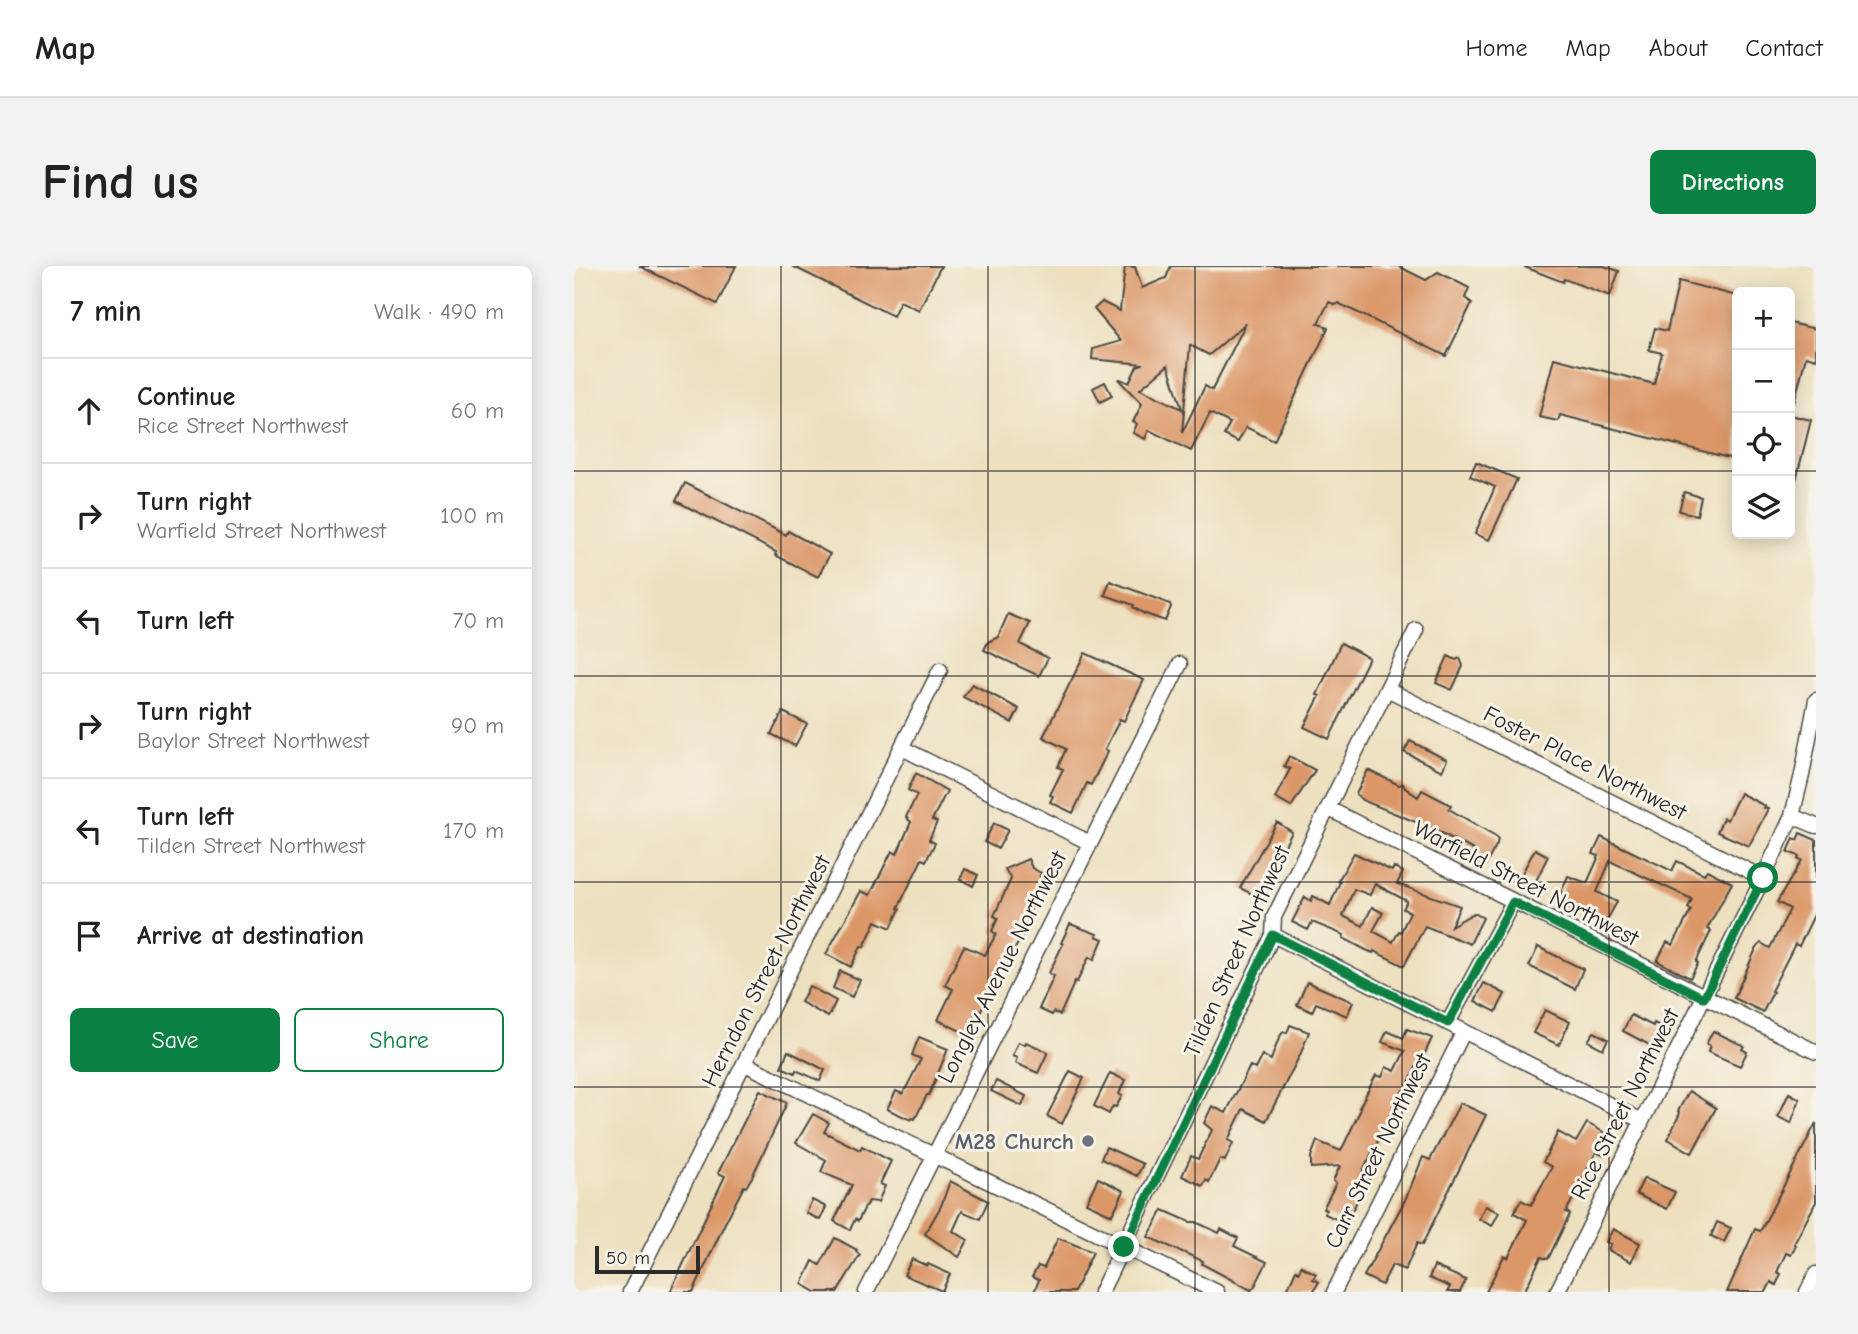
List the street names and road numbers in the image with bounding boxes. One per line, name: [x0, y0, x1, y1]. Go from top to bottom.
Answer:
street label: Foster Place Northwest: [1479, 700, 1692, 827]
street label: Warfield Street Northwest: [1409, 814, 1644, 952]
street label: Tilden Street Northwest: [1178, 840, 1296, 1061]
street label: Longley Avenue Northwest: [932, 845, 1073, 1088]
street label: Herndon Street Northwest: [696, 849, 837, 1091]
street label: Rice Street Northwest: [1565, 1003, 1686, 1204]
street label: Carr Street Northwest: [1319, 1048, 1438, 1253]

